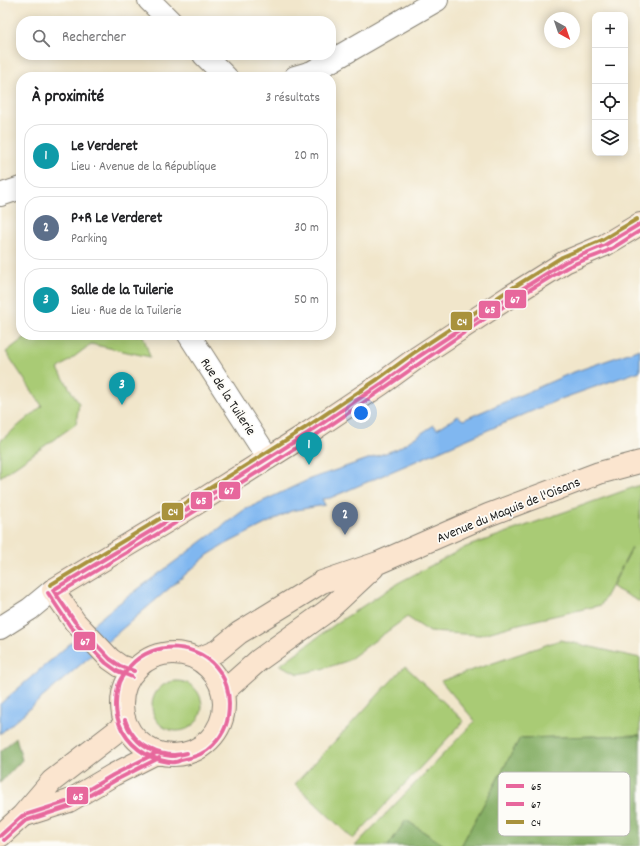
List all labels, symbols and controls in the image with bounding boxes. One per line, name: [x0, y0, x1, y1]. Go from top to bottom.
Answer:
north arrow: [544, 12, 580, 48]
map controls: [592, 12, 628, 156]
button: +: [592, 12, 628, 48]
search box: [16, 16, 336, 60]
icon: search: [30, 27, 52, 49]
text: Rechercher: [62, 27, 126, 49]
button: −: [592, 48, 628, 84]
button: locate: [592, 84, 628, 120]
text: À proximité: [32, 86, 104, 110]
text: 3 résultats: [265, 89, 320, 108]
button: layers: [592, 120, 628, 156]
text: Le Verderet: [71, 136, 138, 158]
text: 1: [45, 147, 47, 166]
text: 20 m: [294, 147, 319, 166]
text: Lieu · Avenue de la République: [71, 158, 216, 177]
text: P+R Le Verderet: [71, 208, 162, 230]
text: 2: [43, 219, 49, 238]
text: 30 m: [294, 219, 319, 238]
text: Parking: [71, 230, 107, 249]
text: Salle de la Tuilerie: [71, 280, 173, 302]
line badge: 67: [504, 289, 527, 309]
text: 3: [43, 291, 49, 310]
text: 50 m: [294, 291, 319, 310]
text: 67: [510, 293, 521, 309]
line badge: 65: [478, 300, 501, 319]
text: Lieu · Rue de la Tuilerie: [71, 302, 181, 321]
text: 65: [485, 303, 495, 319]
line badge: C4: [450, 311, 473, 331]
text: C4: [457, 315, 467, 331]
street label: Rue de la Tuilerie: [195, 354, 260, 440]
pin: 3: [109, 372, 135, 405]
your location: [351, 403, 371, 423]
pin: 1: [296, 432, 322, 465]
street label: Avenue du Maquis de l'Oisans: [434, 473, 584, 549]
line badge: 67: [218, 481, 241, 500]
text: 67: [224, 484, 235, 500]
line badge: 65: [190, 491, 213, 510]
text: 65: [196, 494, 206, 510]
line badge: C4: [161, 502, 184, 521]
pin: 2: [332, 502, 358, 535]
text: C4: [168, 505, 178, 521]
line badge: 67: [73, 631, 96, 651]
text: 67: [80, 635, 91, 651]
legend: [498, 772, 630, 836]
text: 65: [531, 780, 541, 796]
line badge: 65: [66, 786, 89, 805]
text: 65: [73, 790, 83, 806]
text: 67: [531, 798, 541, 814]
text: C4: [531, 816, 541, 832]

